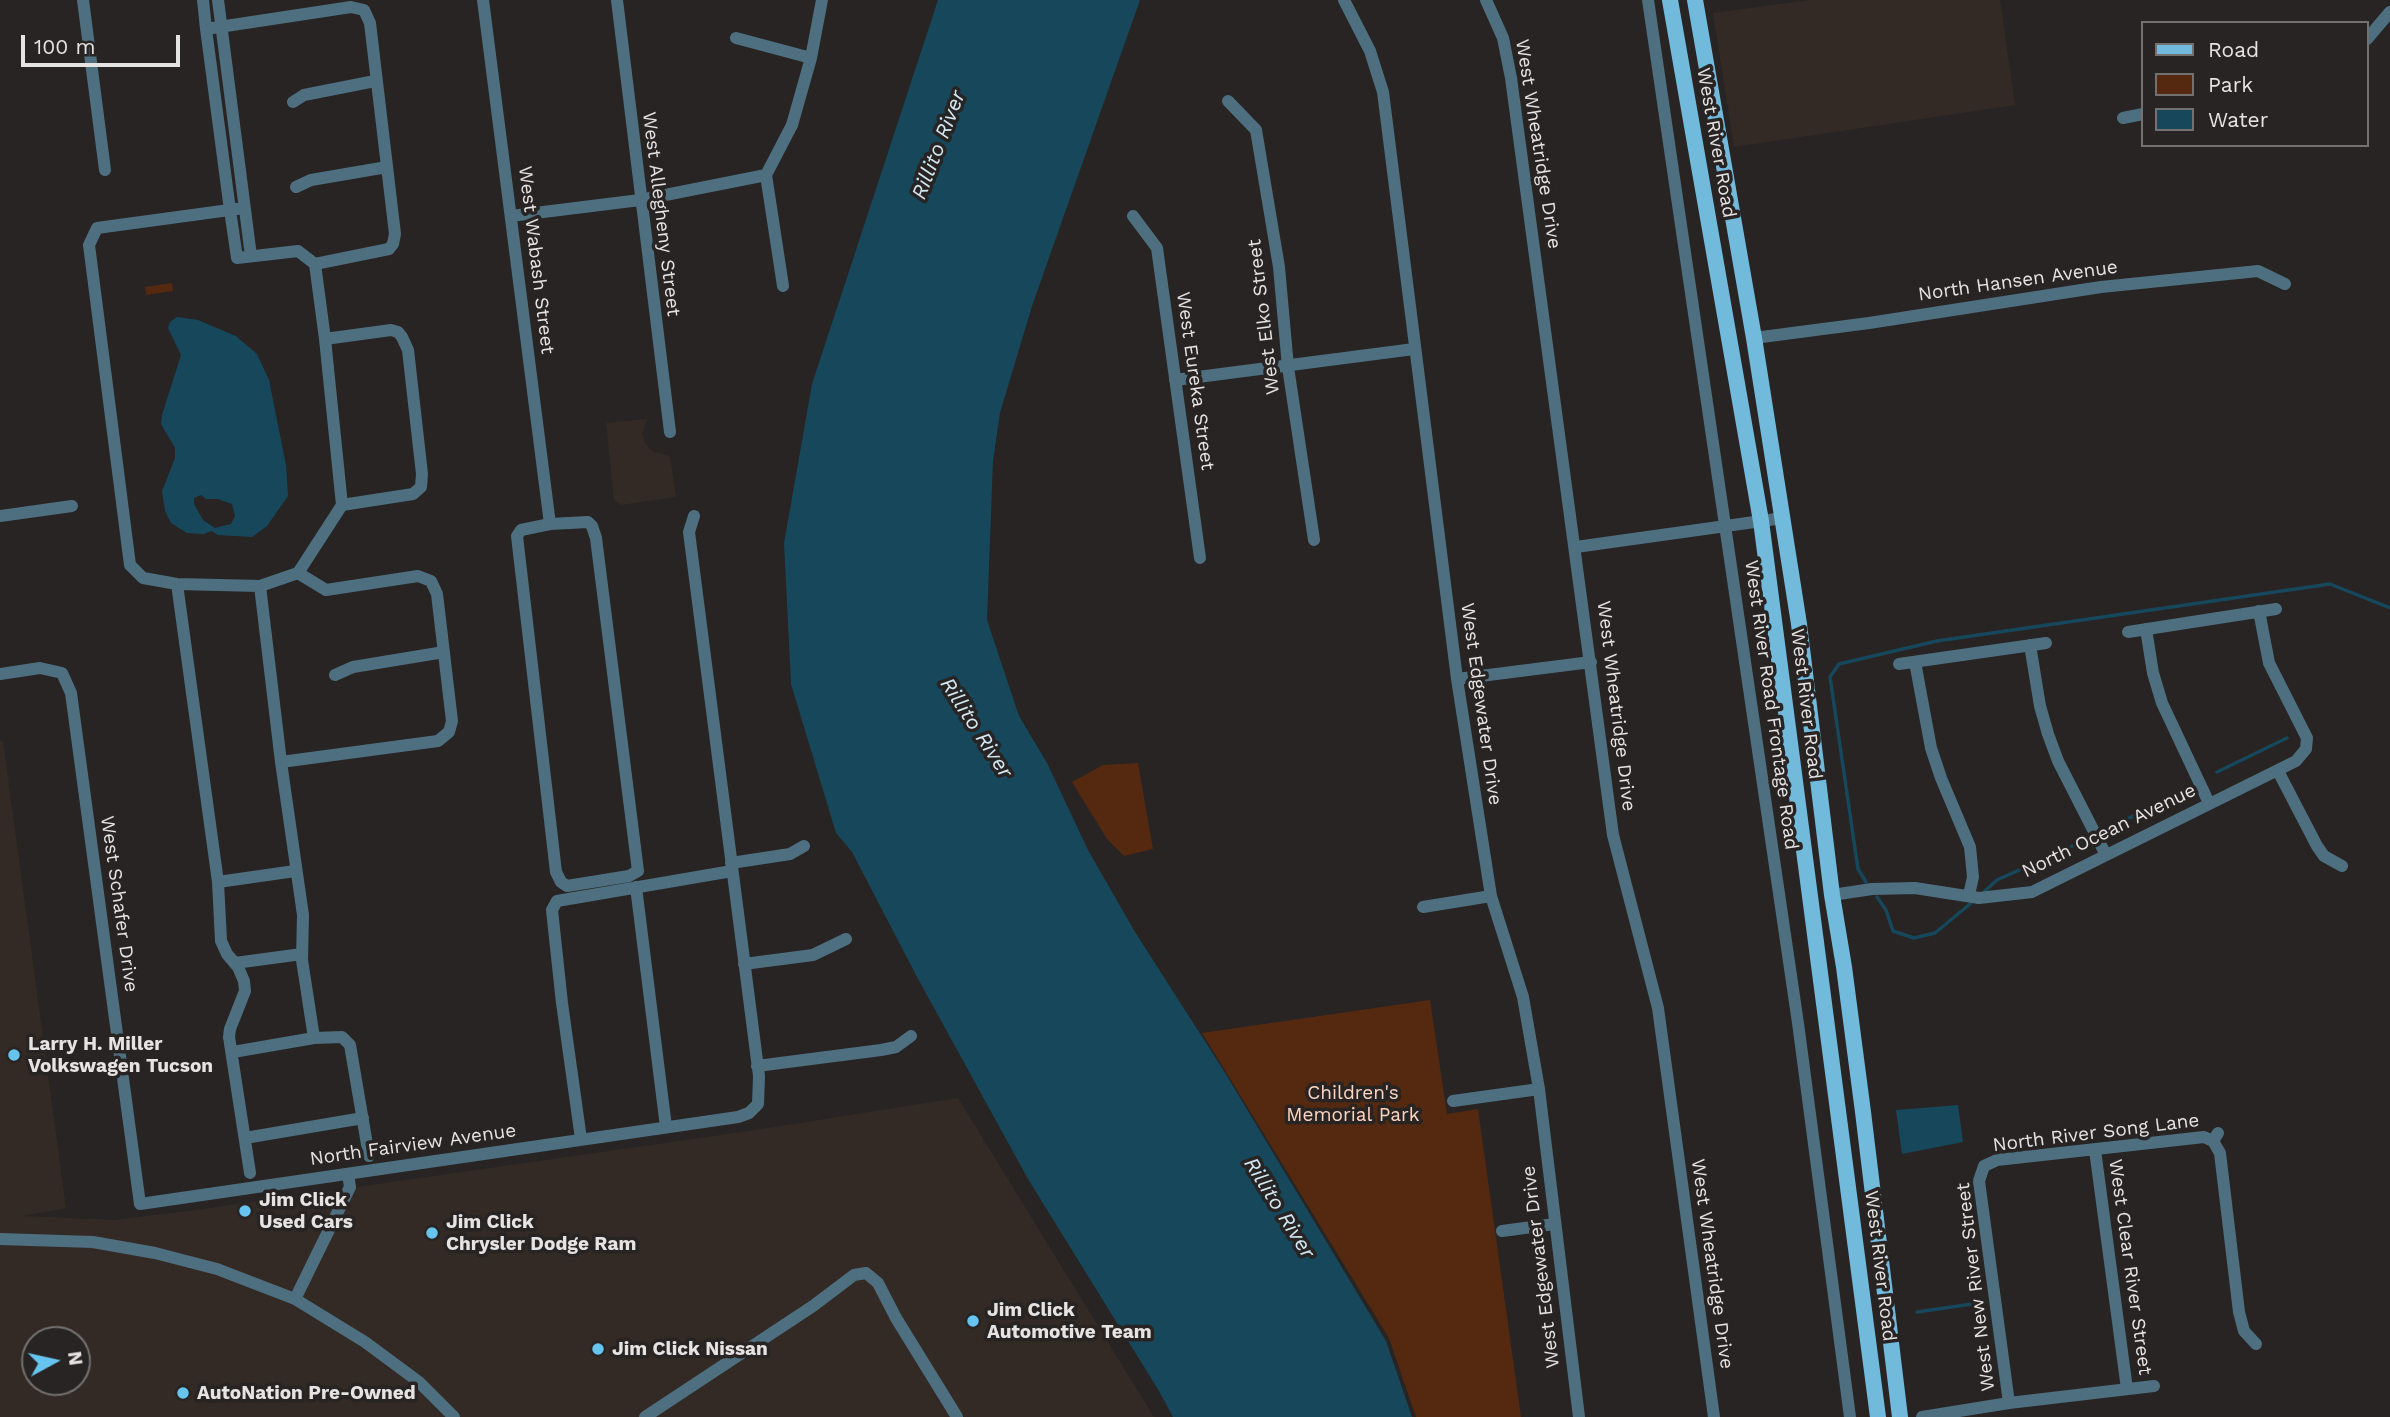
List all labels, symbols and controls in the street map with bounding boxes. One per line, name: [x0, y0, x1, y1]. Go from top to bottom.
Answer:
scale bar: [24, 21, 184, 65]
legend: [2142, 21, 2369, 147]
text: 100 m: [34, 34, 96, 59]
text: Road: [2208, 37, 2259, 62]
street label: West Wheatridge Drive: [1510, 38, 1566, 250]
street label: West River Road: [1692, 66, 1740, 220]
text: Park: [2208, 72, 2253, 97]
water label: Rillito River: [907, 87, 971, 203]
text: Water: [2208, 107, 2268, 132]
street label: West Allegheny Street: [637, 110, 685, 318]
street label: West Wabash Street: [513, 165, 559, 355]
street label: West Elko Street: [1243, 238, 1285, 396]
street label: North Hansen Avenue: [1917, 256, 2119, 306]
street label: West Eureka Street: [1171, 290, 1219, 472]
street label: West River Road Frontage Road: [1739, 559, 1803, 851]
street label: West Wheatridge Drive: [1592, 599, 1640, 813]
street label: West Edgewater Drive: [1456, 601, 1506, 807]
street label: West River Road: [1785, 627, 1827, 781]
water label: Rillito River: [934, 673, 1018, 783]
street label: North Ocean Avenue: [2018, 779, 2200, 883]
street label: West Schafer Drive: [95, 814, 143, 994]
place label: Larry H. Miller Volkswagen Tucson: [28, 1033, 213, 1077]
marker: Larry H. Miller Volkswagen Tucson: [6, 1047, 22, 1063]
park label: Children's Memorial Park: [1286, 1082, 1420, 1126]
street label: North River Song Lane: [1991, 1109, 2201, 1157]
street label: North Fairview Avenue: [308, 1119, 518, 1171]
water label: Rillito River: [1238, 1153, 1320, 1263]
street label: West Wheatridge Drive: [1686, 1158, 1738, 1370]
street label: West Clear River Street: [2104, 1158, 2156, 1376]
street label: West Edgewater Drive: [1517, 1164, 1565, 1370]
street label: West New River Street: [1952, 1182, 2000, 1392]
place label: Jim Click Used Cars: [259, 1189, 353, 1233]
street label: West River Road: [1859, 1189, 1901, 1343]
marker: Jim Click Used Cars: [237, 1203, 253, 1219]
place label: Jim Click Chrysler Dodge Ram: [446, 1211, 636, 1255]
marker: Jim Click Chrysler Dodge Ram: [424, 1225, 440, 1241]
place label: Jim Click Automotive Team: [987, 1299, 1152, 1343]
marker: Jim Click Automotive Team: [965, 1313, 981, 1329]
north arrow: [21, 1326, 91, 1396]
place label: Jim Click Nissan: [612, 1338, 768, 1360]
marker: Jim Click Nissan: [590, 1341, 606, 1357]
text: N: [63, 1350, 88, 1367]
place label: AutoNation Pre-Owned: [197, 1382, 416, 1404]
marker: AutoNation Pre-Owned: [175, 1385, 191, 1401]

